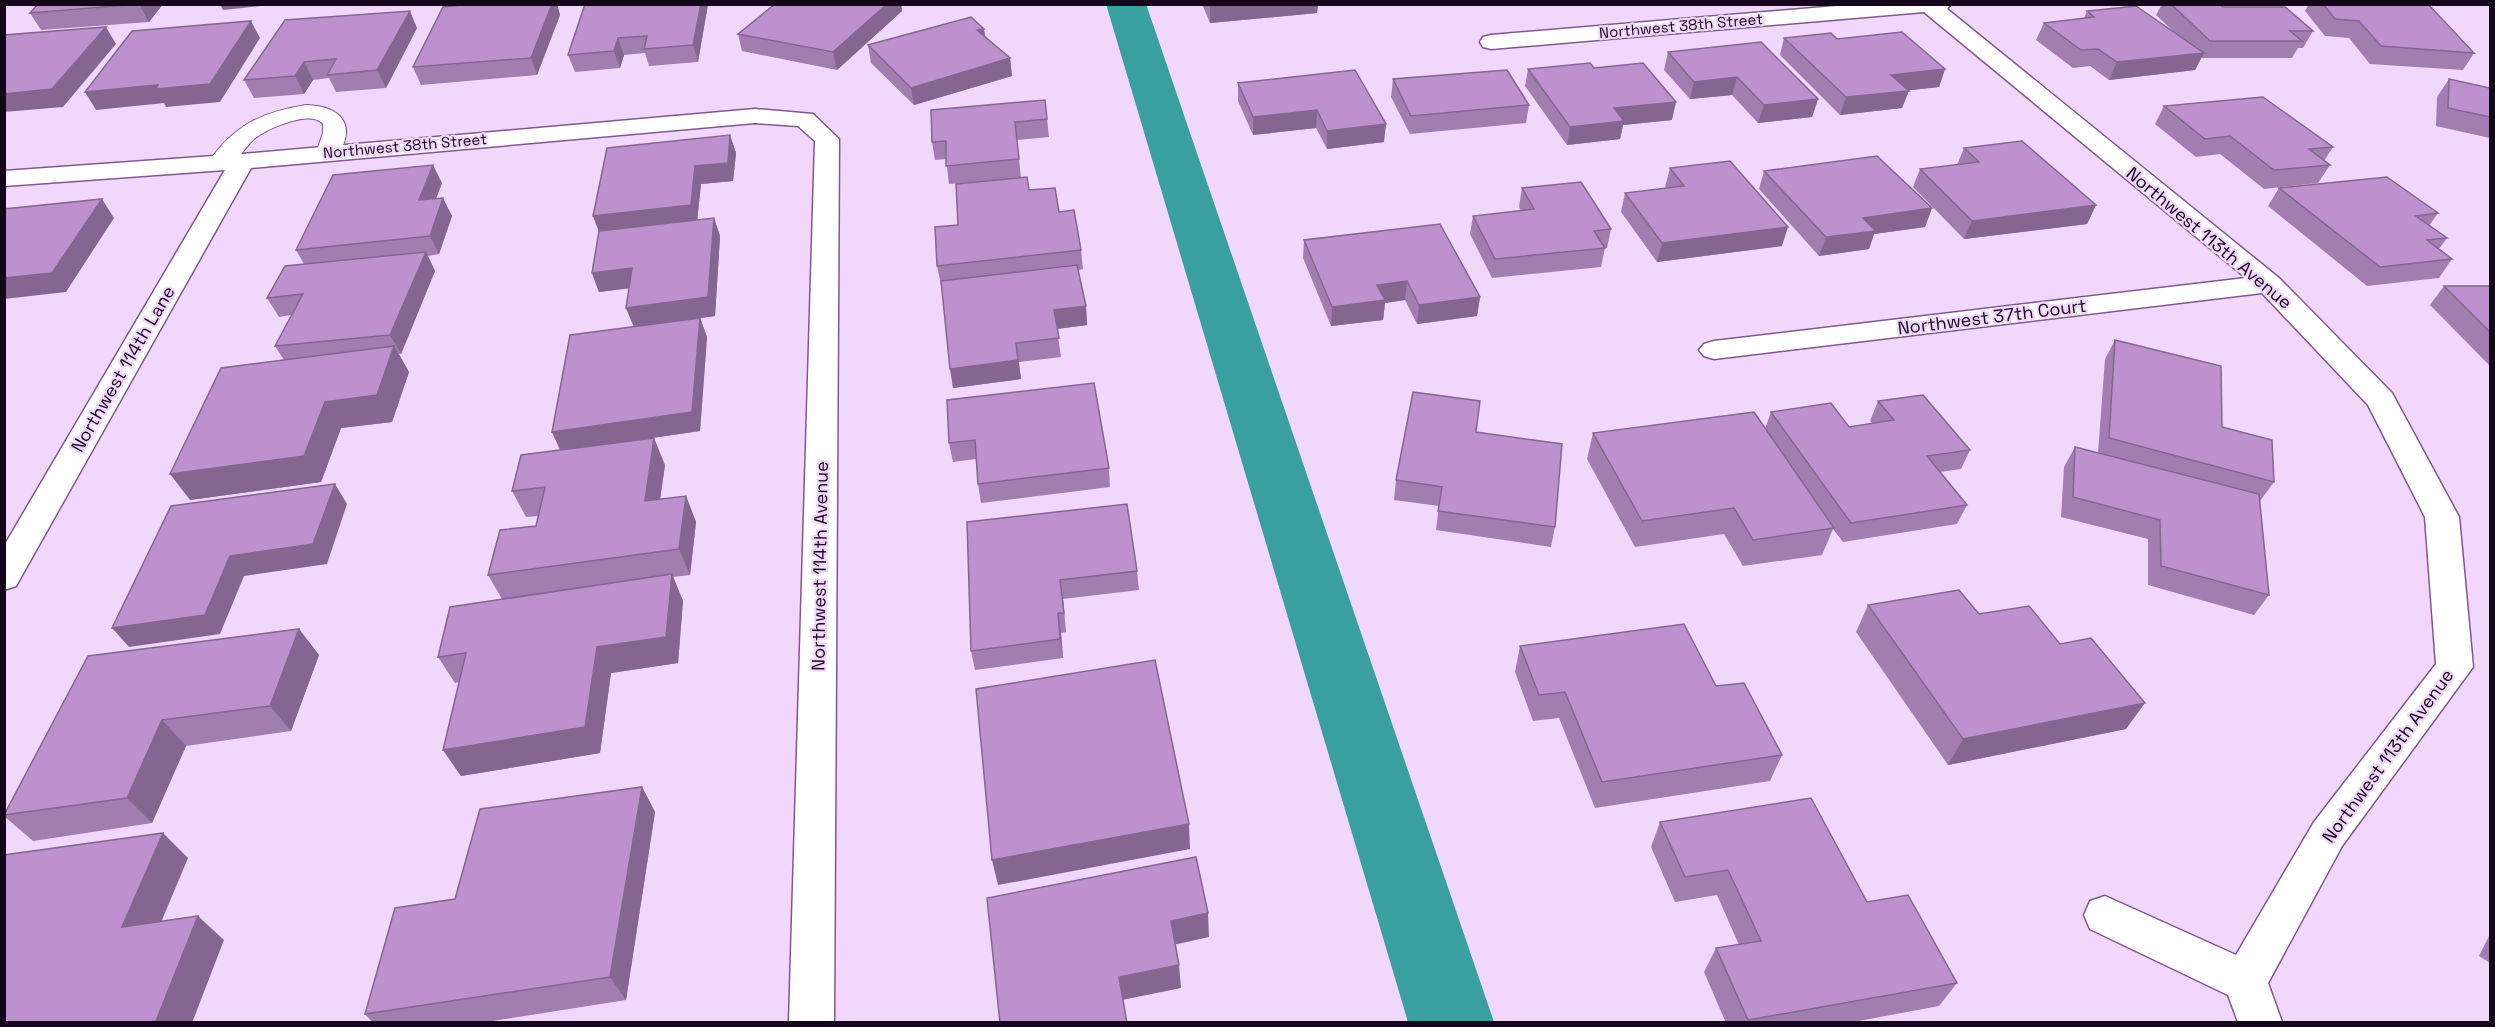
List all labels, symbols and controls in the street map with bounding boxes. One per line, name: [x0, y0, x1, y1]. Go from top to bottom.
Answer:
street label: Northwest 38th Street: [1598, 9, 1764, 42]
street label: Northwest 38th Street: [322, 129, 488, 162]
street label: Northwest 113th Avenue: [2122, 162, 2297, 314]
street label: Northwest 114th Lane: [66, 281, 180, 456]
street label: Northwest 37th Court: [1896, 294, 2088, 339]
street label: Northwest 114th Avenue: [806, 461, 833, 671]
street label: Northwest 113th Avenue: [2317, 664, 2458, 847]

